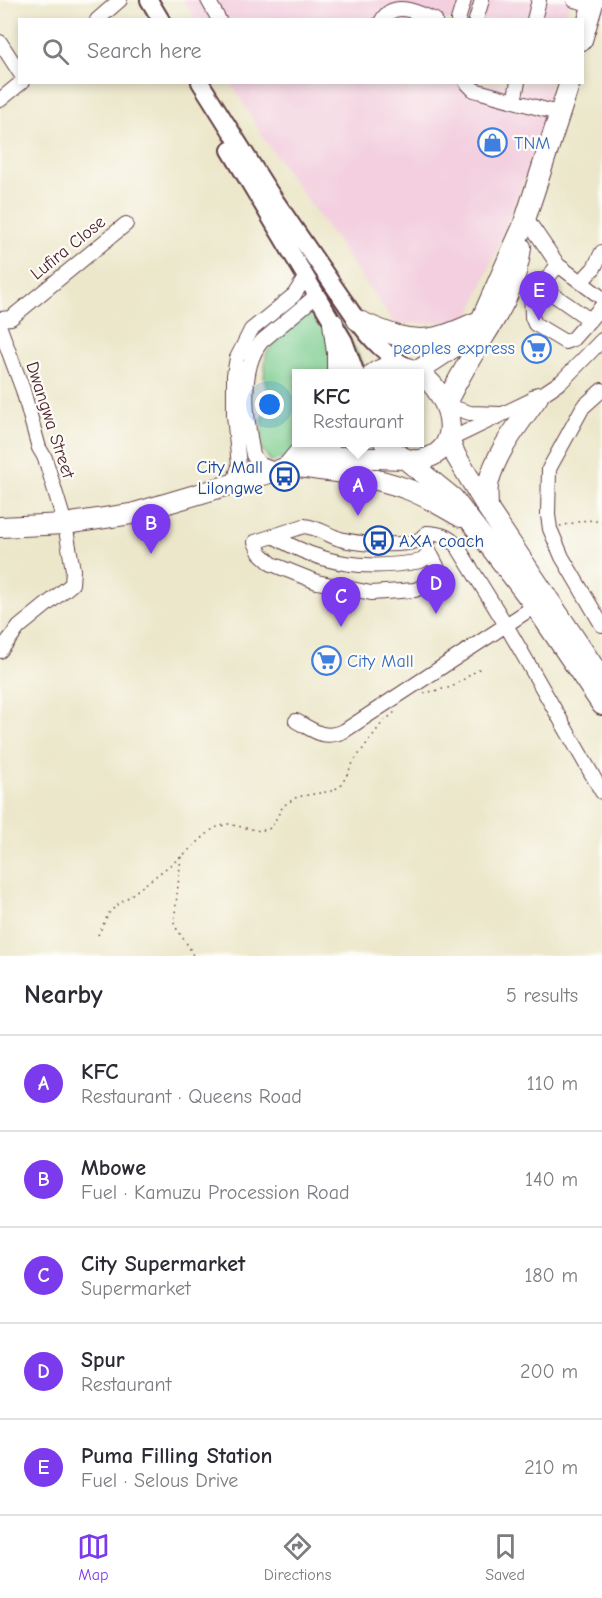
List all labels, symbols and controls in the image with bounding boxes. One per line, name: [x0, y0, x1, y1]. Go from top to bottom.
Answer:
search box: [18, 18, 584, 84]
icon: search: [39, 35, 72, 68]
text: Search here: [87, 38, 202, 64]
shop icon: TNM: [477, 127, 509, 159]
place label: TNM: [514, 133, 550, 154]
street label: Lufira Close: [26, 212, 110, 284]
pin: E: [520, 272, 558, 321]
supermarket icon: peoples express: [520, 332, 552, 364]
place label: peoples express: [393, 338, 515, 359]
street label: Dwangwa Street: [21, 359, 79, 482]
popup: [292, 369, 424, 447]
text: KFC: [313, 384, 350, 410]
your location: [255, 390, 284, 419]
text: Restaurant: [313, 410, 403, 433]
place label: City Mall Lilongwe: [196, 457, 263, 499]
bus stop icon: City Mall Lilongwe: [268, 461, 300, 493]
pin: A: [338, 466, 378, 516]
pin: B: [132, 504, 170, 554]
bus stop icon: AXA coach: [362, 525, 394, 557]
place label: AXA coach: [399, 531, 484, 552]
pin: D: [416, 564, 456, 614]
pin: C: [322, 578, 360, 627]
supermarket icon: City Mall: [310, 645, 342, 677]
place label: City Mall: [347, 651, 414, 672]
text: Nearby: [24, 980, 103, 1010]
text: 5 results: [506, 984, 578, 1007]
text: KFC: [81, 1059, 119, 1085]
text: A: [38, 1072, 49, 1095]
text: 110 m: [527, 1072, 578, 1095]
text: Restaurant · Queens Road: [81, 1085, 302, 1108]
text: Mbowe: [81, 1155, 146, 1181]
text: B: [37, 1168, 50, 1191]
text: 140 m: [525, 1168, 578, 1191]
text: Fuel · Kamuzu Procession Road: [81, 1181, 350, 1204]
text: City Supermarket: [81, 1251, 245, 1277]
text: C: [37, 1264, 50, 1287]
text: 180 m: [524, 1264, 578, 1287]
text: Supermarket: [81, 1277, 191, 1300]
text: Spur: [81, 1347, 125, 1373]
text: D: [37, 1360, 50, 1383]
text: 200 m: [520, 1360, 578, 1383]
text: Restaurant: [81, 1373, 171, 1396]
text: Puma Filling Station: [81, 1443, 273, 1469]
text: E: [38, 1456, 49, 1479]
text: 210 m: [524, 1456, 578, 1479]
text: Fuel · Selous Drive: [81, 1469, 238, 1492]
tab: Map: [77, 1530, 110, 1584]
tab: Directions: [264, 1530, 331, 1584]
tab: Saved: [485, 1530, 525, 1584]

